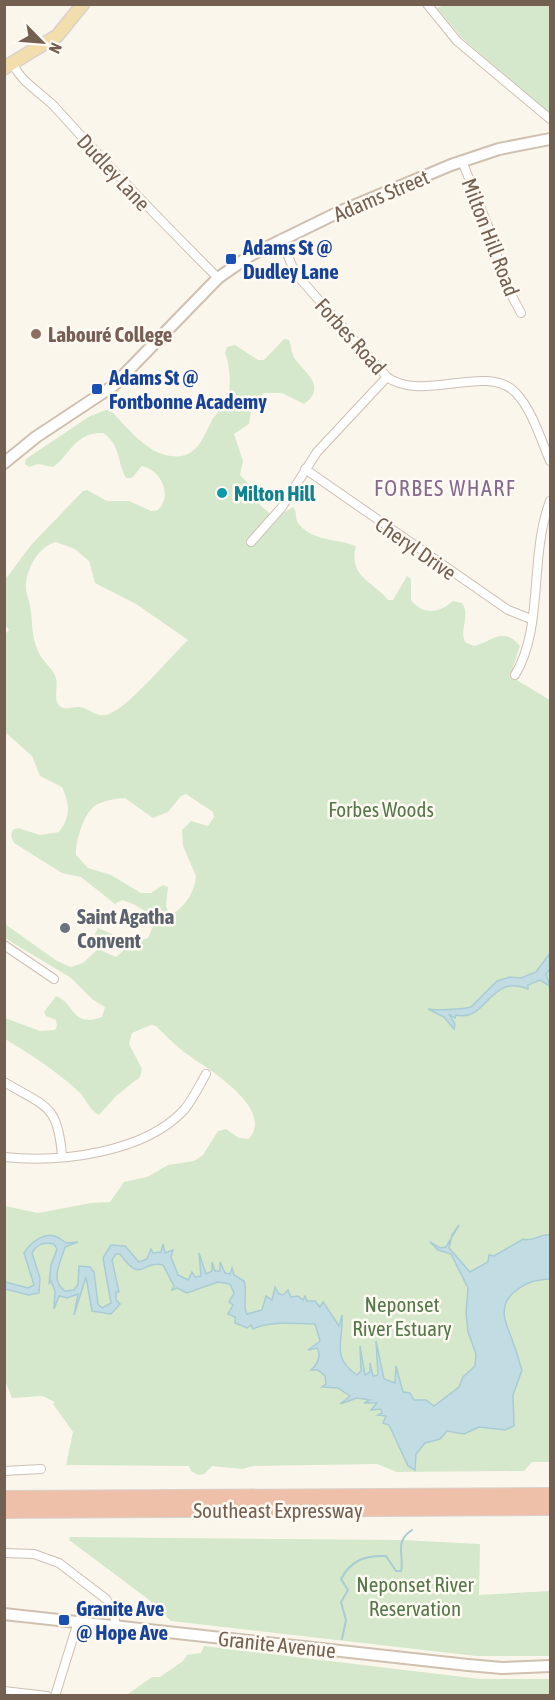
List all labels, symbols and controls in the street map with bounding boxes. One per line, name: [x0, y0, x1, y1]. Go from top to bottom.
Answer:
north arrow: [12, 12, 72, 72]
text: N: [45, 40, 66, 56]
street label: Dudley Lane: [73, 129, 155, 215]
street label: Adams Street: [330, 164, 432, 226]
street label: Milton Hill Road: [458, 175, 524, 299]
place label: Adams St @ Dudley Lane: [242, 235, 339, 283]
marker: Adams St @ Dudley Lane: [224, 252, 238, 266]
street label: Forbes Road: [311, 293, 391, 379]
place label: Labouré College: [48, 322, 172, 346]
marker: Labouré College: [29, 327, 43, 341]
place label: Adams St @ Fontbonne Academy: [108, 365, 267, 413]
marker: Adams St @ Fontbonne Academy: [90, 382, 104, 396]
district label: FORBES WHARF: [374, 475, 516, 501]
place label: Milton Hill: [234, 481, 316, 505]
marker: Milton Hill: [215, 486, 229, 500]
street label: Cheryl Drive: [371, 511, 461, 585]
park label: Forbes Woods: [328, 797, 434, 821]
place label: Saint Agatha Convent: [77, 904, 174, 952]
marker: Saint Agatha Convent: [58, 921, 72, 935]
park label: Neponset River Estuary: [352, 1292, 452, 1340]
street label: Southeast Expressway: [193, 1498, 363, 1522]
park label: Neponset River Reservation: [356, 1572, 474, 1620]
place label: Granite Ave @ Hope Ave: [76, 1596, 168, 1644]
marker: Granite Ave @ Hope Ave: [57, 1613, 71, 1627]
street label: Granite Avenue: [217, 1626, 337, 1662]

